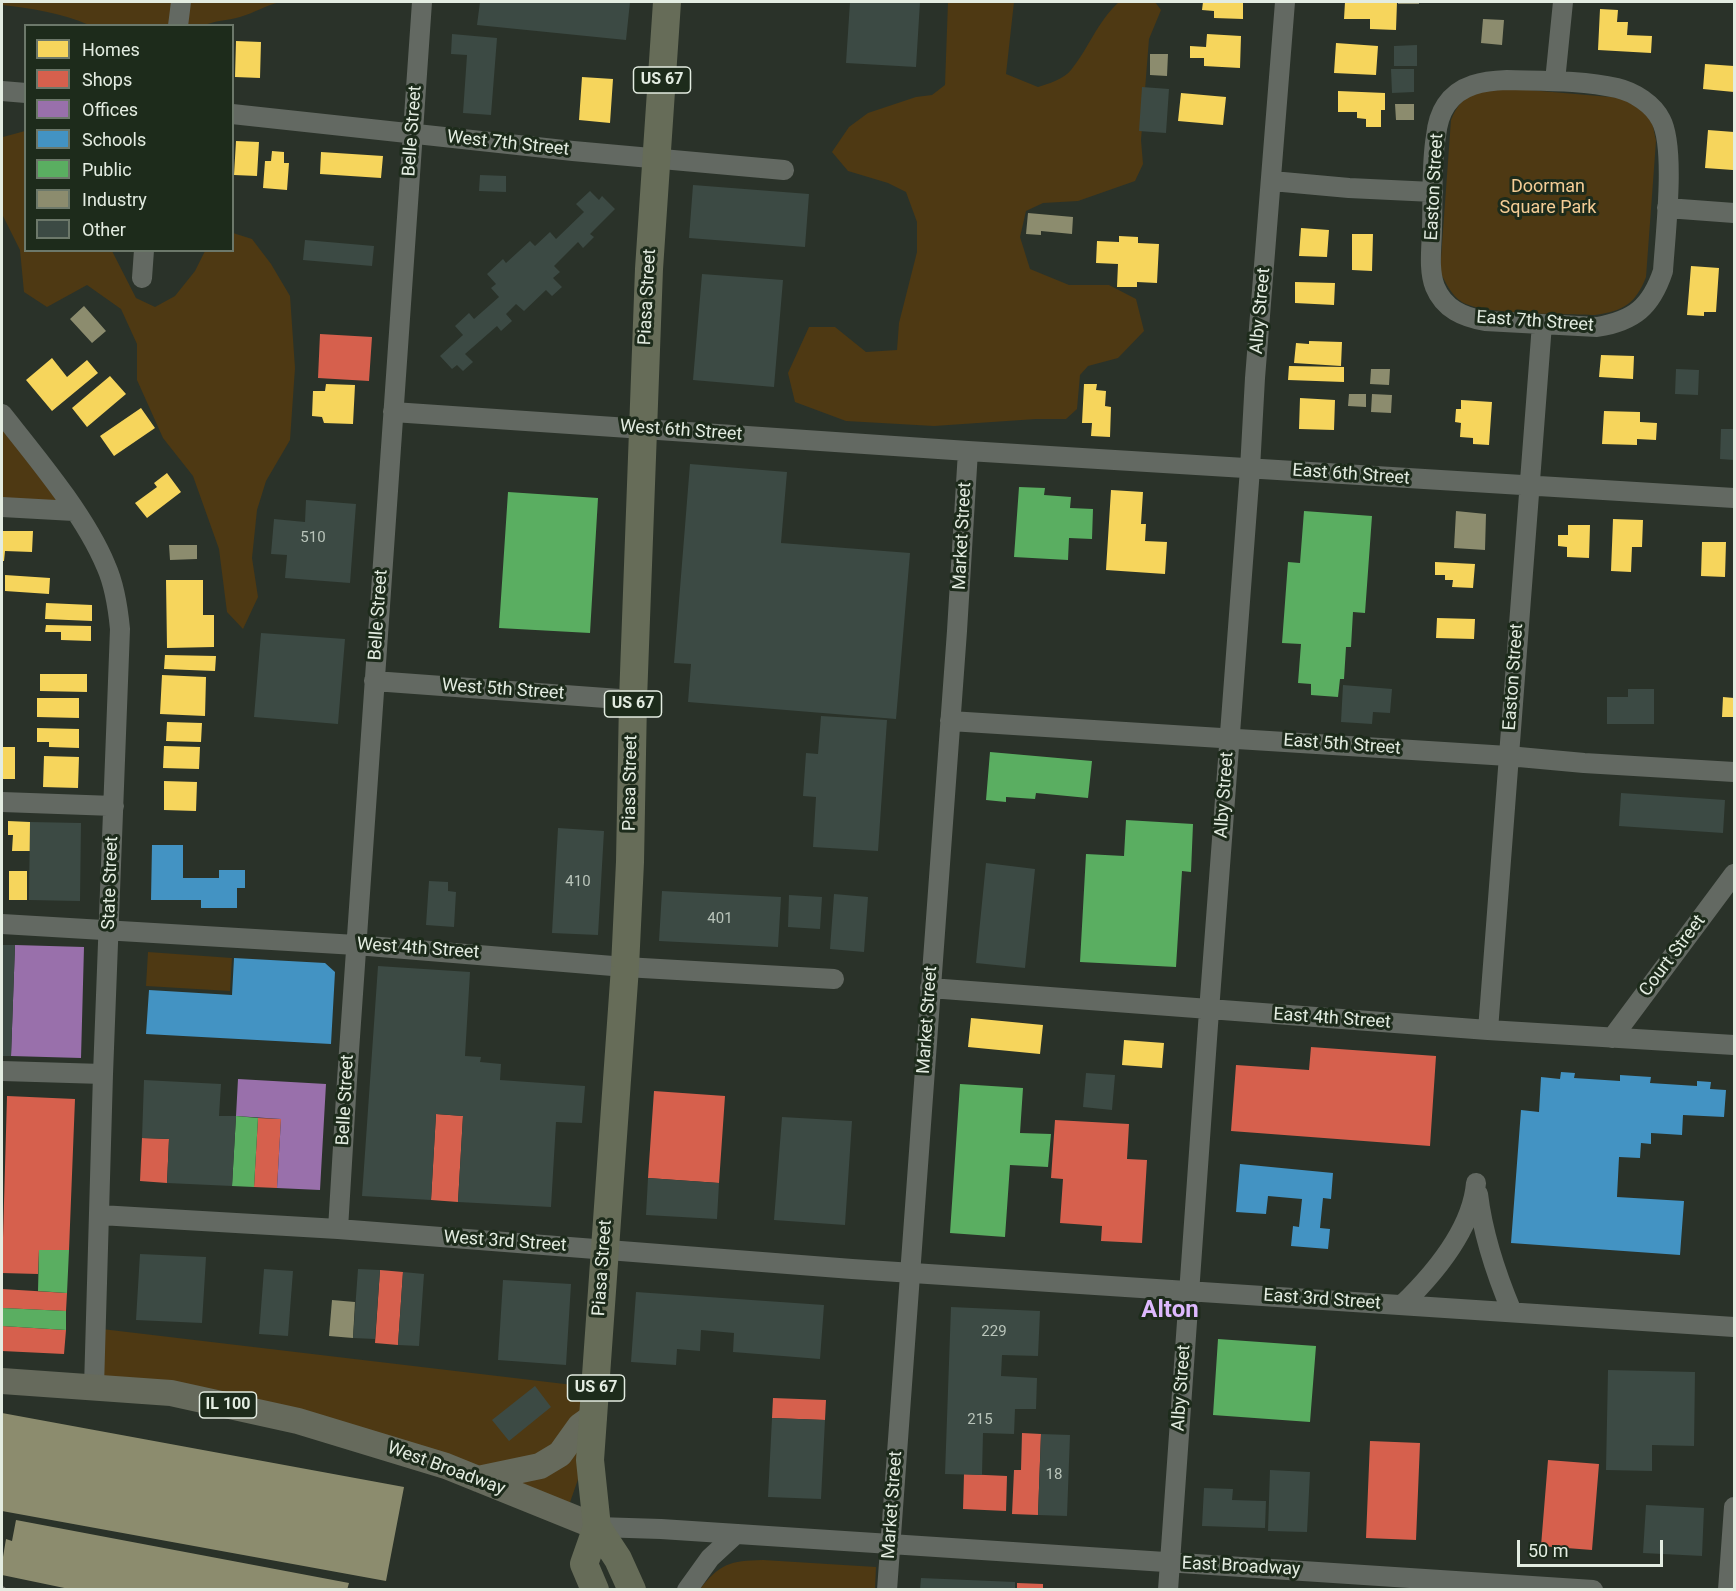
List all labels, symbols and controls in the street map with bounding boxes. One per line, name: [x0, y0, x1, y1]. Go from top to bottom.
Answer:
legend: [24, 24, 234, 252]
text: Homes: [82, 39, 140, 60]
road number: US 67: [634, 67, 690, 93]
text: Shops: [82, 69, 132, 90]
street label: Belle Street: [399, 85, 427, 177]
text: Offices: [82, 99, 138, 120]
street label: West 7th Street: [446, 127, 570, 161]
text: Schools: [82, 129, 146, 150]
street label: Easton Street: [1421, 133, 1449, 241]
text: Public: [82, 159, 132, 180]
park label: Doorman Square Park: [1500, 176, 1596, 219]
text: Industry: [82, 189, 147, 210]
text: Other: [82, 219, 126, 240]
street label: Piasa Street: [635, 248, 661, 346]
street label: Alby Street: [1246, 267, 1276, 355]
street label: East 7th Street: [1476, 307, 1594, 337]
street label: West 6th Street: [619, 416, 743, 446]
street label: East 6th Street: [1292, 460, 1410, 490]
street label: Market Street: [949, 482, 977, 590]
house number: 510: [300, 529, 326, 547]
street label: Belle Street: [365, 569, 393, 661]
street label: Easton Street: [1499, 623, 1529, 731]
street label: West 5th Street: [441, 675, 565, 705]
road number: US 67: [604, 691, 662, 717]
street label: East 5th Street: [1283, 730, 1401, 760]
street label: Piasa Street: [619, 735, 643, 831]
street label: Alby Street: [1211, 751, 1239, 839]
street label: State Street: [99, 836, 123, 930]
house number: 410: [565, 873, 591, 891]
house number: 401: [707, 910, 733, 928]
street label: Court Street: [1635, 911, 1711, 1001]
street label: West 4th Street: [356, 934, 480, 964]
street label: Market Street: [913, 965, 943, 1075]
street label: East 4th Street: [1273, 1004, 1391, 1034]
street label: Belle Street: [333, 1054, 359, 1146]
street label: Piasa Street: [589, 1219, 617, 1317]
street label: West 3rd Street: [443, 1227, 567, 1257]
street label: East 3rd Street: [1262, 1285, 1382, 1315]
district label: Alton: [1141, 1297, 1199, 1325]
house number: 229: [981, 1323, 1007, 1341]
street label: Alby Street: [1168, 1344, 1196, 1432]
road number: US 67: [568, 1375, 624, 1401]
road number: IL 100: [200, 1392, 256, 1418]
house number: 215: [967, 1411, 993, 1429]
street label: West Broadway: [384, 1438, 508, 1500]
street label: Market Street: [878, 1450, 908, 1560]
house number: 18: [1046, 1466, 1062, 1484]
scale bar: [1520, 1528, 1666, 1566]
text: 50 m: [1528, 1540, 1568, 1561]
street label: East Broadway: [1181, 1553, 1301, 1581]

